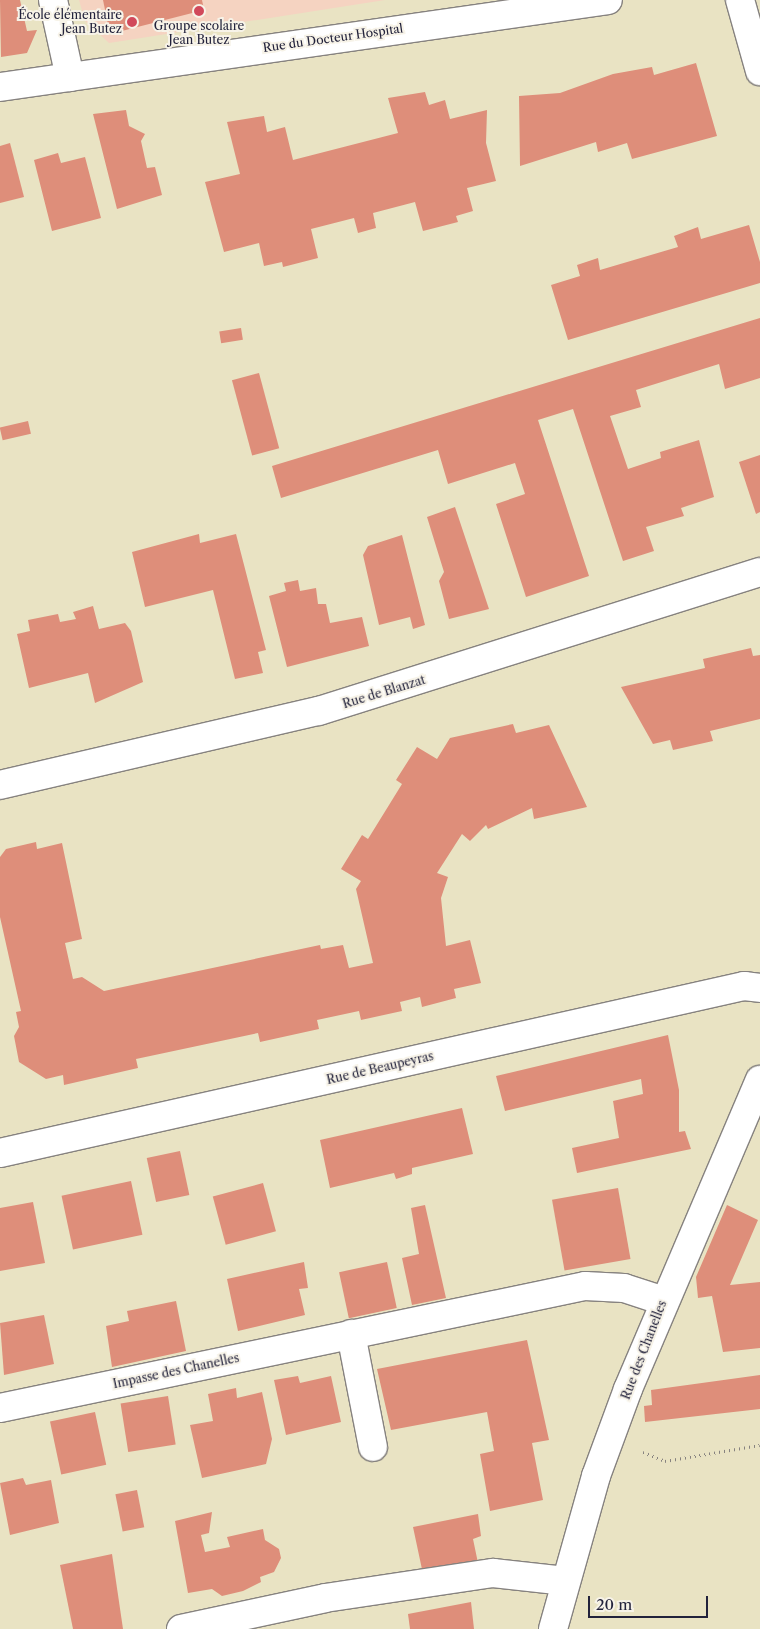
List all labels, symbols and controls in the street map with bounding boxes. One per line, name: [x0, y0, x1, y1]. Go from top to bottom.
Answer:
marker: Groupe scolaire Jean Butez: [193, 5, 205, 17]
place label: École élémentaire Jean Butez: [18, 8, 122, 36]
marker: École élémentaire Jean Butez: [126, 16, 138, 28]
place label: Groupe scolaire Jean Butez: [154, 19, 244, 47]
street label: Rue du Docteur Hospital: [262, 21, 404, 55]
street label: Rue de Blanzat: [341, 673, 427, 711]
street label: Rue de Beaupeyras: [325, 1049, 435, 1087]
street label: Rue des Chanelles: [618, 1298, 670, 1402]
street label: Impasse des Chanelles: [112, 1351, 240, 1391]
scale bar: [590, 1586, 710, 1618]
text: 20 m: [596, 1595, 632, 1614]

